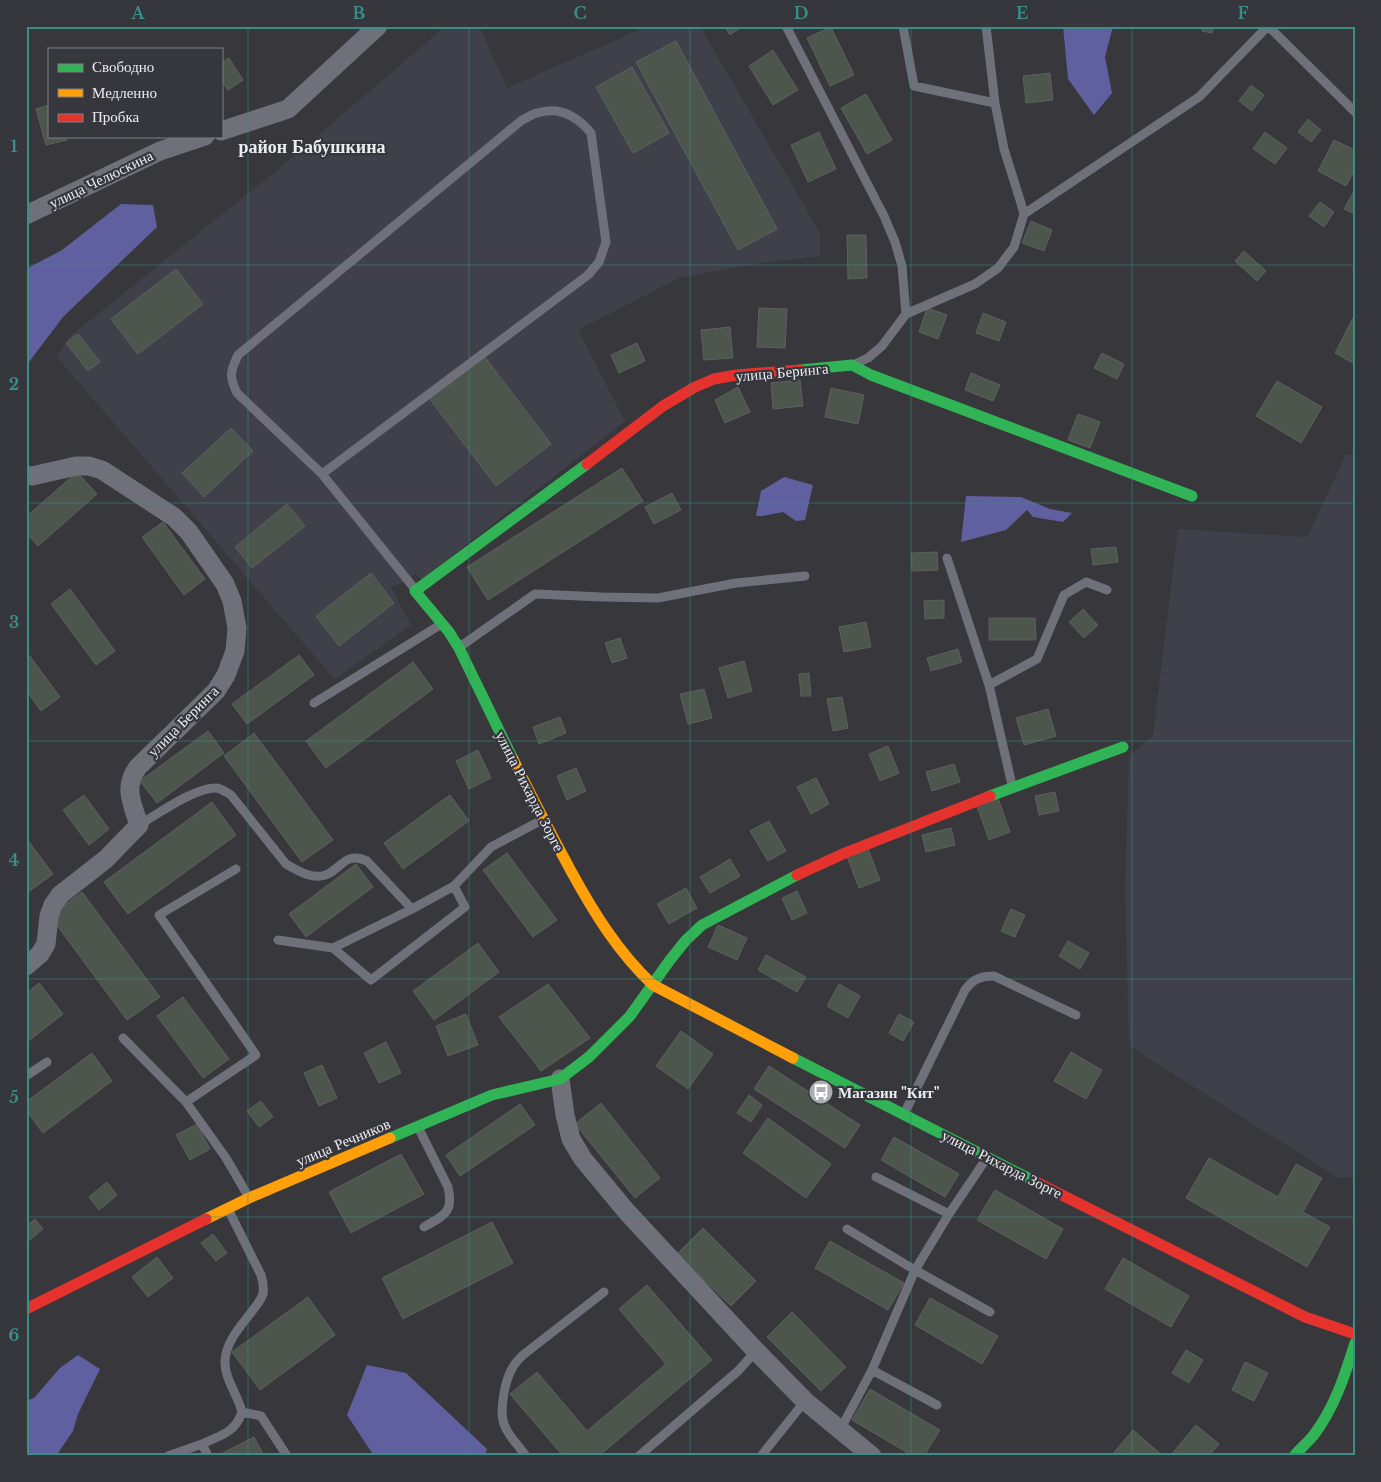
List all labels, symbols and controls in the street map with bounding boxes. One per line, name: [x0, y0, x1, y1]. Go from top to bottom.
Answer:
text: A: [131, 3, 146, 23]
text: B: [353, 3, 366, 23]
text: C: [573, 3, 587, 23]
text: D: [794, 3, 808, 23]
text: E: [1016, 3, 1028, 23]
text: F: [1237, 3, 1249, 23]
legend: [48, 48, 222, 138]
text: Свободно: [92, 57, 154, 76]
text: Медленно: [92, 83, 157, 102]
text: Пробка: [92, 107, 140, 126]
text: 1: [11, 136, 18, 156]
district label: район Бабушкина: [238, 136, 386, 158]
street label: улица Челюскина: [46, 146, 156, 212]
street label: улица Беринга: [735, 358, 829, 386]
text: 2: [9, 374, 19, 394]
text: 3: [9, 612, 19, 632]
street label: улица Беринга: [143, 681, 223, 761]
street label: улица Рихарда Зорге: [491, 728, 569, 855]
text: 4: [9, 850, 19, 870]
bus stop icon: Магазин "Кит": [808, 1079, 834, 1105]
place label: Магазин "Кит": [838, 1083, 940, 1102]
text: 5: [9, 1087, 19, 1107]
street label: улица Речников: [293, 1114, 393, 1170]
street label: улица Рихарда Зорге: [939, 1125, 1066, 1203]
text: 6: [9, 1325, 20, 1345]

